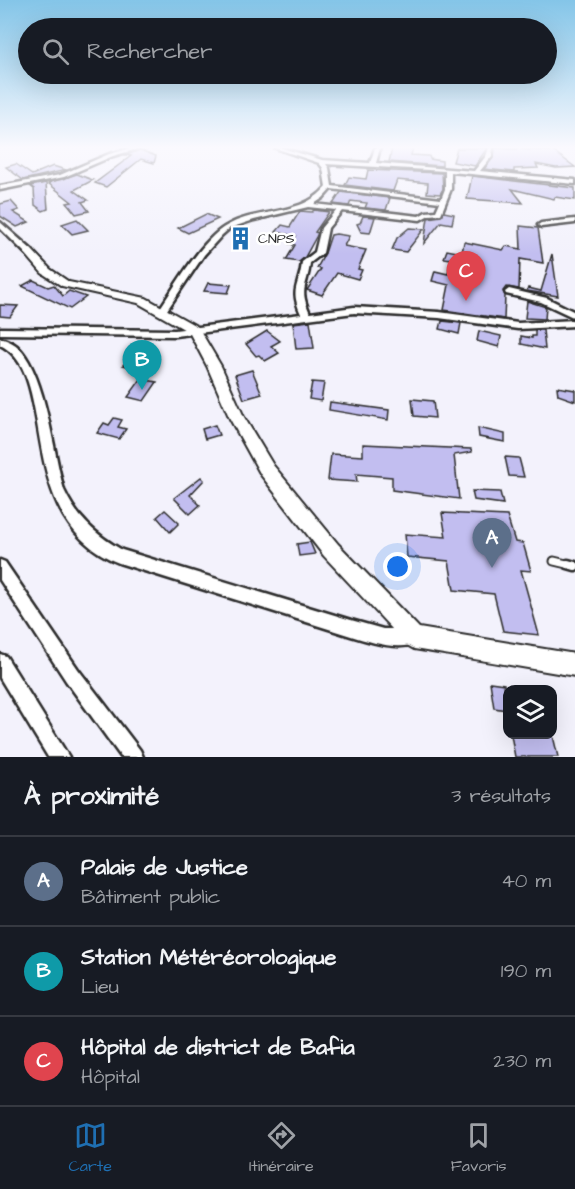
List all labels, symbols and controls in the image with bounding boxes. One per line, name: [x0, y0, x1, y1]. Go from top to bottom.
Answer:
search box: [18, 18, 557, 84]
icon: search: [39, 35, 72, 68]
text: Rechercher: [87, 36, 212, 67]
building icon: CNPS: [227, 225, 253, 251]
place label: CNPS: [258, 229, 295, 249]
pin: C: [446, 252, 486, 301]
pin: B: [122, 340, 162, 390]
pin: A: [472, 518, 512, 568]
your location: [383, 552, 412, 581]
map controls: [503, 685, 557, 739]
button: layers: [503, 685, 557, 739]
text: À proximité: [24, 778, 159, 814]
text: 3 résultats: [451, 782, 551, 810]
text: Palais de Justice: [81, 852, 248, 883]
text: A: [37, 867, 50, 895]
text: 40 m: [501, 867, 551, 895]
text: Bâtiment public: [81, 883, 220, 911]
text: Station Météréorologique: [81, 942, 336, 973]
text: B: [36, 957, 51, 985]
text: 190 m: [501, 957, 551, 985]
text: Lieu: [81, 973, 119, 1001]
text: Hôpital de district de Bafia: [81, 1032, 355, 1063]
text: C: [36, 1047, 51, 1075]
text: 230 m: [493, 1047, 551, 1075]
text: Hôpital: [81, 1063, 140, 1091]
tab: Carte: [68, 1119, 112, 1177]
tab: Itinéraire: [249, 1119, 314, 1177]
tab: Favoris: [451, 1119, 506, 1177]

